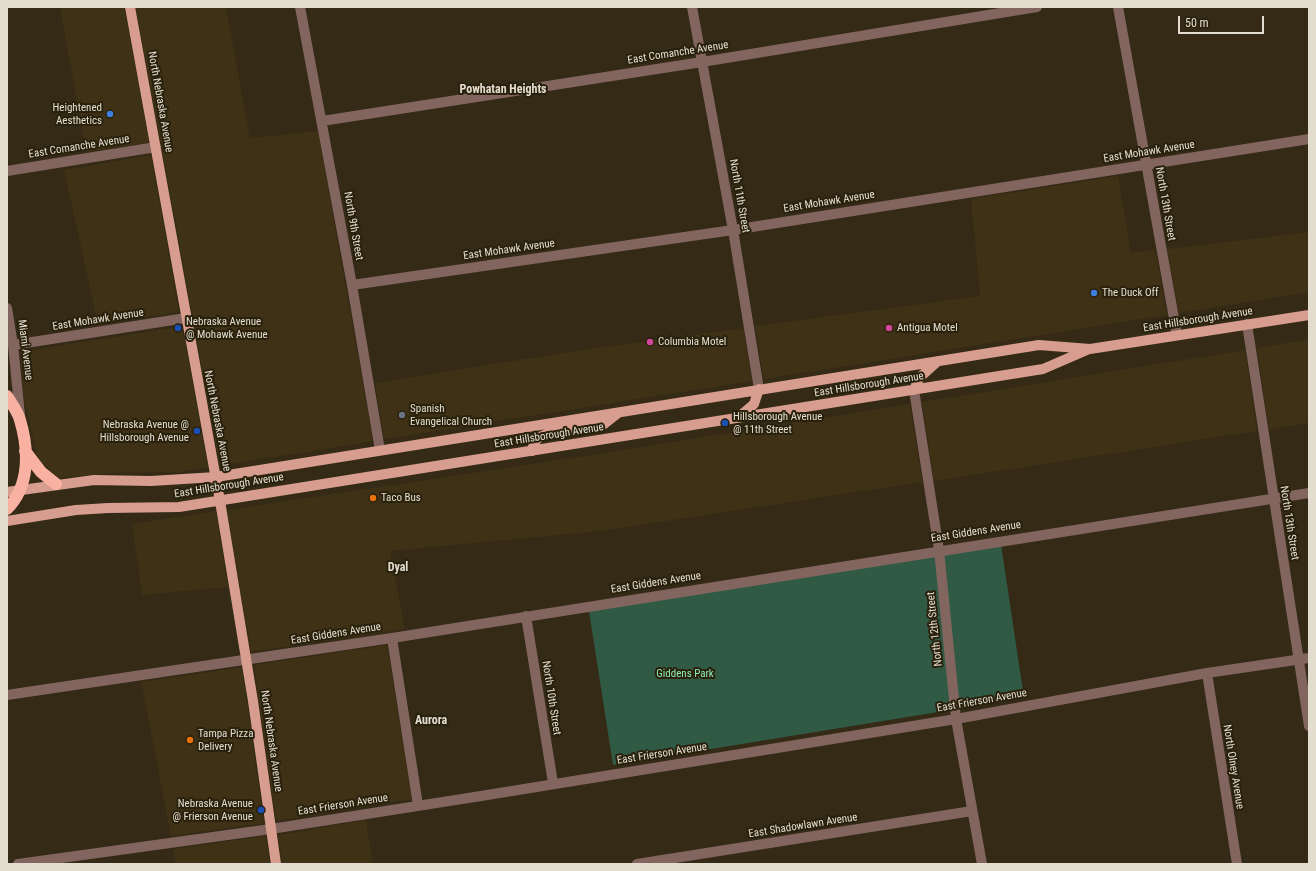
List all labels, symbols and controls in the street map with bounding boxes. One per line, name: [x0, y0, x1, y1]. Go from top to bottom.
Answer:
scale bar: [1180, 8, 1266, 34]
text: 50 m: [1185, 16, 1209, 30]
street label: East Comanche Avenue: [627, 39, 729, 67]
street label: North Nebraska Avenue: [145, 50, 175, 154]
district label: Powhatan Heights: [459, 83, 547, 97]
place label: Heightened Aesthetics: [52, 101, 102, 127]
marker: Heightened Aesthetics: [105, 109, 115, 119]
street label: East Comanche Avenue: [28, 133, 130, 161]
street label: East Mohawk Avenue: [1102, 138, 1196, 166]
street label: North 11th Street: [726, 158, 752, 234]
street label: North 13th Street: [1152, 166, 1178, 242]
street label: East Mohawk Avenue: [782, 188, 876, 216]
street label: North 9th Street: [340, 191, 366, 261]
street label: East Mohawk Avenue: [462, 237, 556, 263]
place label: The Duck Off: [1102, 286, 1158, 300]
marker: The Duck Off: [1089, 288, 1099, 298]
street label: East Hillsborough Avenue: [1142, 305, 1254, 335]
street label: East Mohawk Avenue: [51, 306, 145, 334]
place label: Nebraska Avenue @ Mohawk Avenue: [186, 315, 268, 341]
street label: Miami Avenue: [15, 319, 35, 381]
place label: Antigua Motel: [897, 321, 958, 335]
marker: Nebraska Avenue @ Mohawk Avenue: [173, 323, 183, 333]
marker: Antigua Motel: [884, 323, 894, 333]
place label: Columbia Motel: [658, 335, 726, 349]
marker: Columbia Motel: [645, 337, 655, 347]
street label: North Nebraska Avenue: [201, 370, 233, 472]
street label: East Hillsborough Avenue: [813, 370, 925, 400]
place label: Spanish Evangelical Church: [410, 402, 492, 428]
marker: Spanish Evangelical Church: [397, 410, 407, 420]
place label: Hillsborough Avenue @ 11th Street: [733, 410, 822, 436]
place label: Nebraska Avenue @ Hillsborough Avenue: [100, 418, 189, 444]
marker: Hillsborough Avenue @ 11th Street: [720, 418, 730, 428]
street label: East Hillsborough Avenue: [493, 421, 605, 451]
marker: Nebraska Avenue @ Hillsborough Avenue: [192, 426, 202, 436]
street label: East Hillsborough Avenue: [173, 471, 285, 501]
street label: North 13th Street: [1277, 485, 1301, 561]
place label: Taco Bus: [381, 491, 421, 505]
marker: Taco Bus: [368, 493, 378, 503]
street label: East Giddens Avenue: [930, 518, 1022, 546]
district label: Dyal: [388, 561, 408, 575]
street label: East Giddens Avenue: [610, 569, 702, 597]
street label: North 12th Street: [925, 591, 945, 667]
street label: East Giddens Avenue: [290, 620, 382, 648]
street label: North 10th Street: [539, 660, 563, 736]
park label: Giddens Park: [656, 667, 714, 681]
street label: East Frierson Avenue: [936, 687, 1028, 715]
street label: North Nebraska Avenue: [257, 689, 285, 793]
district label: Aurora: [415, 714, 447, 728]
street label: North Olney Avenue: [1220, 724, 1246, 810]
place label: Tampa Pizza Delivery: [198, 727, 253, 753]
marker: Tampa Pizza Delivery: [185, 735, 195, 745]
street label: East Frierson Avenue: [616, 740, 708, 768]
street label: East Frierson Avenue: [297, 791, 389, 819]
place label: Nebraska Avenue @ Frierson Avenue: [172, 797, 253, 823]
marker: Nebraska Avenue @ Frierson Avenue: [256, 805, 266, 815]
street label: East Shadowlawn Avenue: [747, 811, 859, 841]

